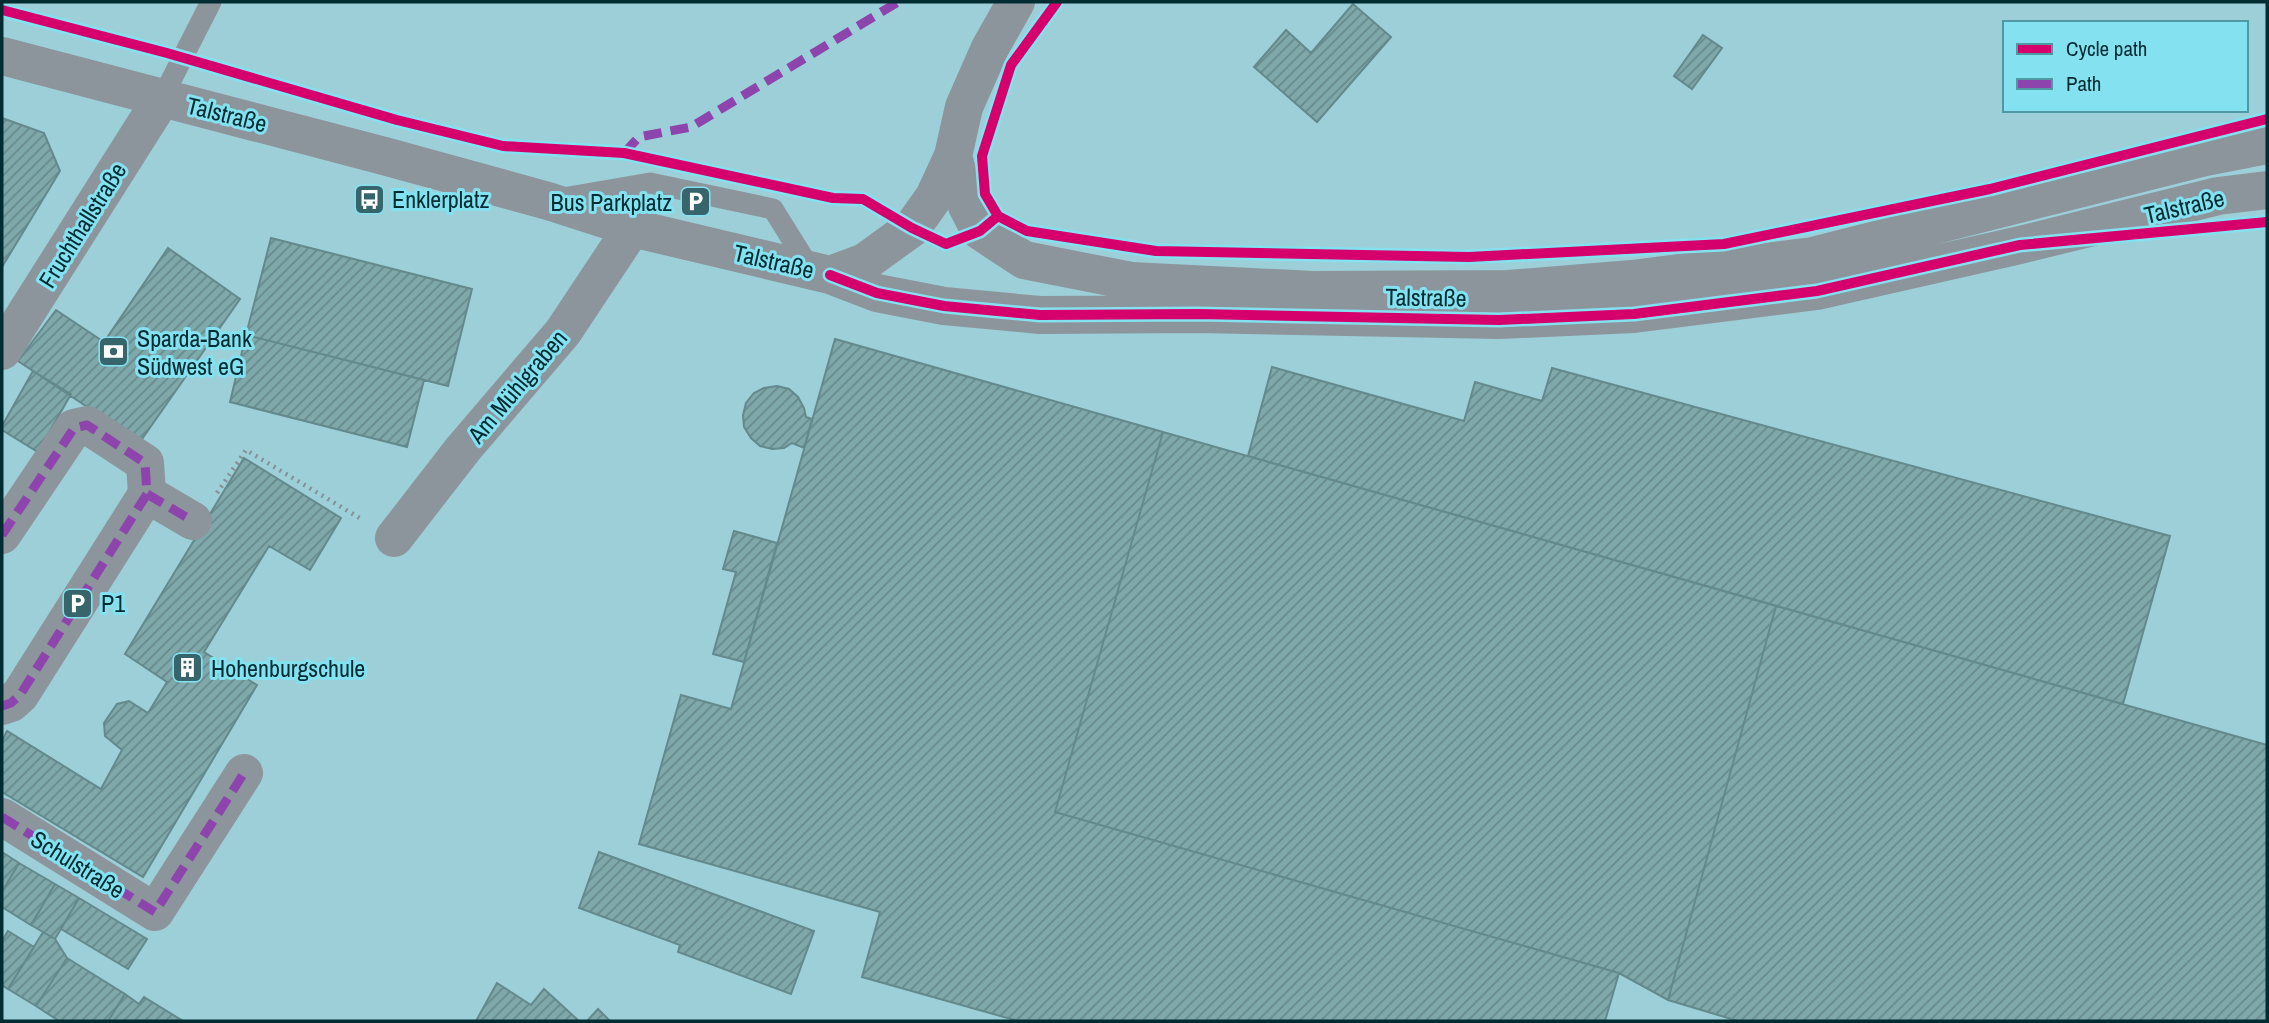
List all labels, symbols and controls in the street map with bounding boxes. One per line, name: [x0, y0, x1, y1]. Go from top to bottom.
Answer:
legend: [2003, 21, 2248, 112]
text: Cycle path: [2066, 34, 2147, 63]
text: Path: [2066, 69, 2101, 98]
street label: Talstraße: [184, 89, 270, 139]
street label: Fruchthallstraße: [31, 156, 133, 294]
street label: Talstraße: [2141, 181, 2227, 231]
bus stop icon: Enklerplatz: [352, 182, 386, 216]
place label: Enklerplatz: [392, 183, 490, 215]
parking icon: Bus Parkplatz: [678, 185, 712, 219]
place label: Bus Parkplatz: [551, 186, 672, 218]
street label: Talstraße: [731, 236, 817, 286]
street label: Talstraße: [1385, 280, 1467, 314]
place label: Sparda-Bank Südwest eG: [137, 322, 252, 382]
street label: Am Mühlgraben: [459, 323, 574, 450]
bank icon: Sparda-Bank Südwest eG: [97, 335, 131, 369]
parking icon: P1: [61, 586, 95, 620]
place label: P1: [101, 587, 125, 619]
building icon: Hohenburgschule: [171, 651, 205, 685]
place label: Hohenburgschule: [211, 652, 365, 684]
street label: Schulstraße: [25, 823, 131, 905]

